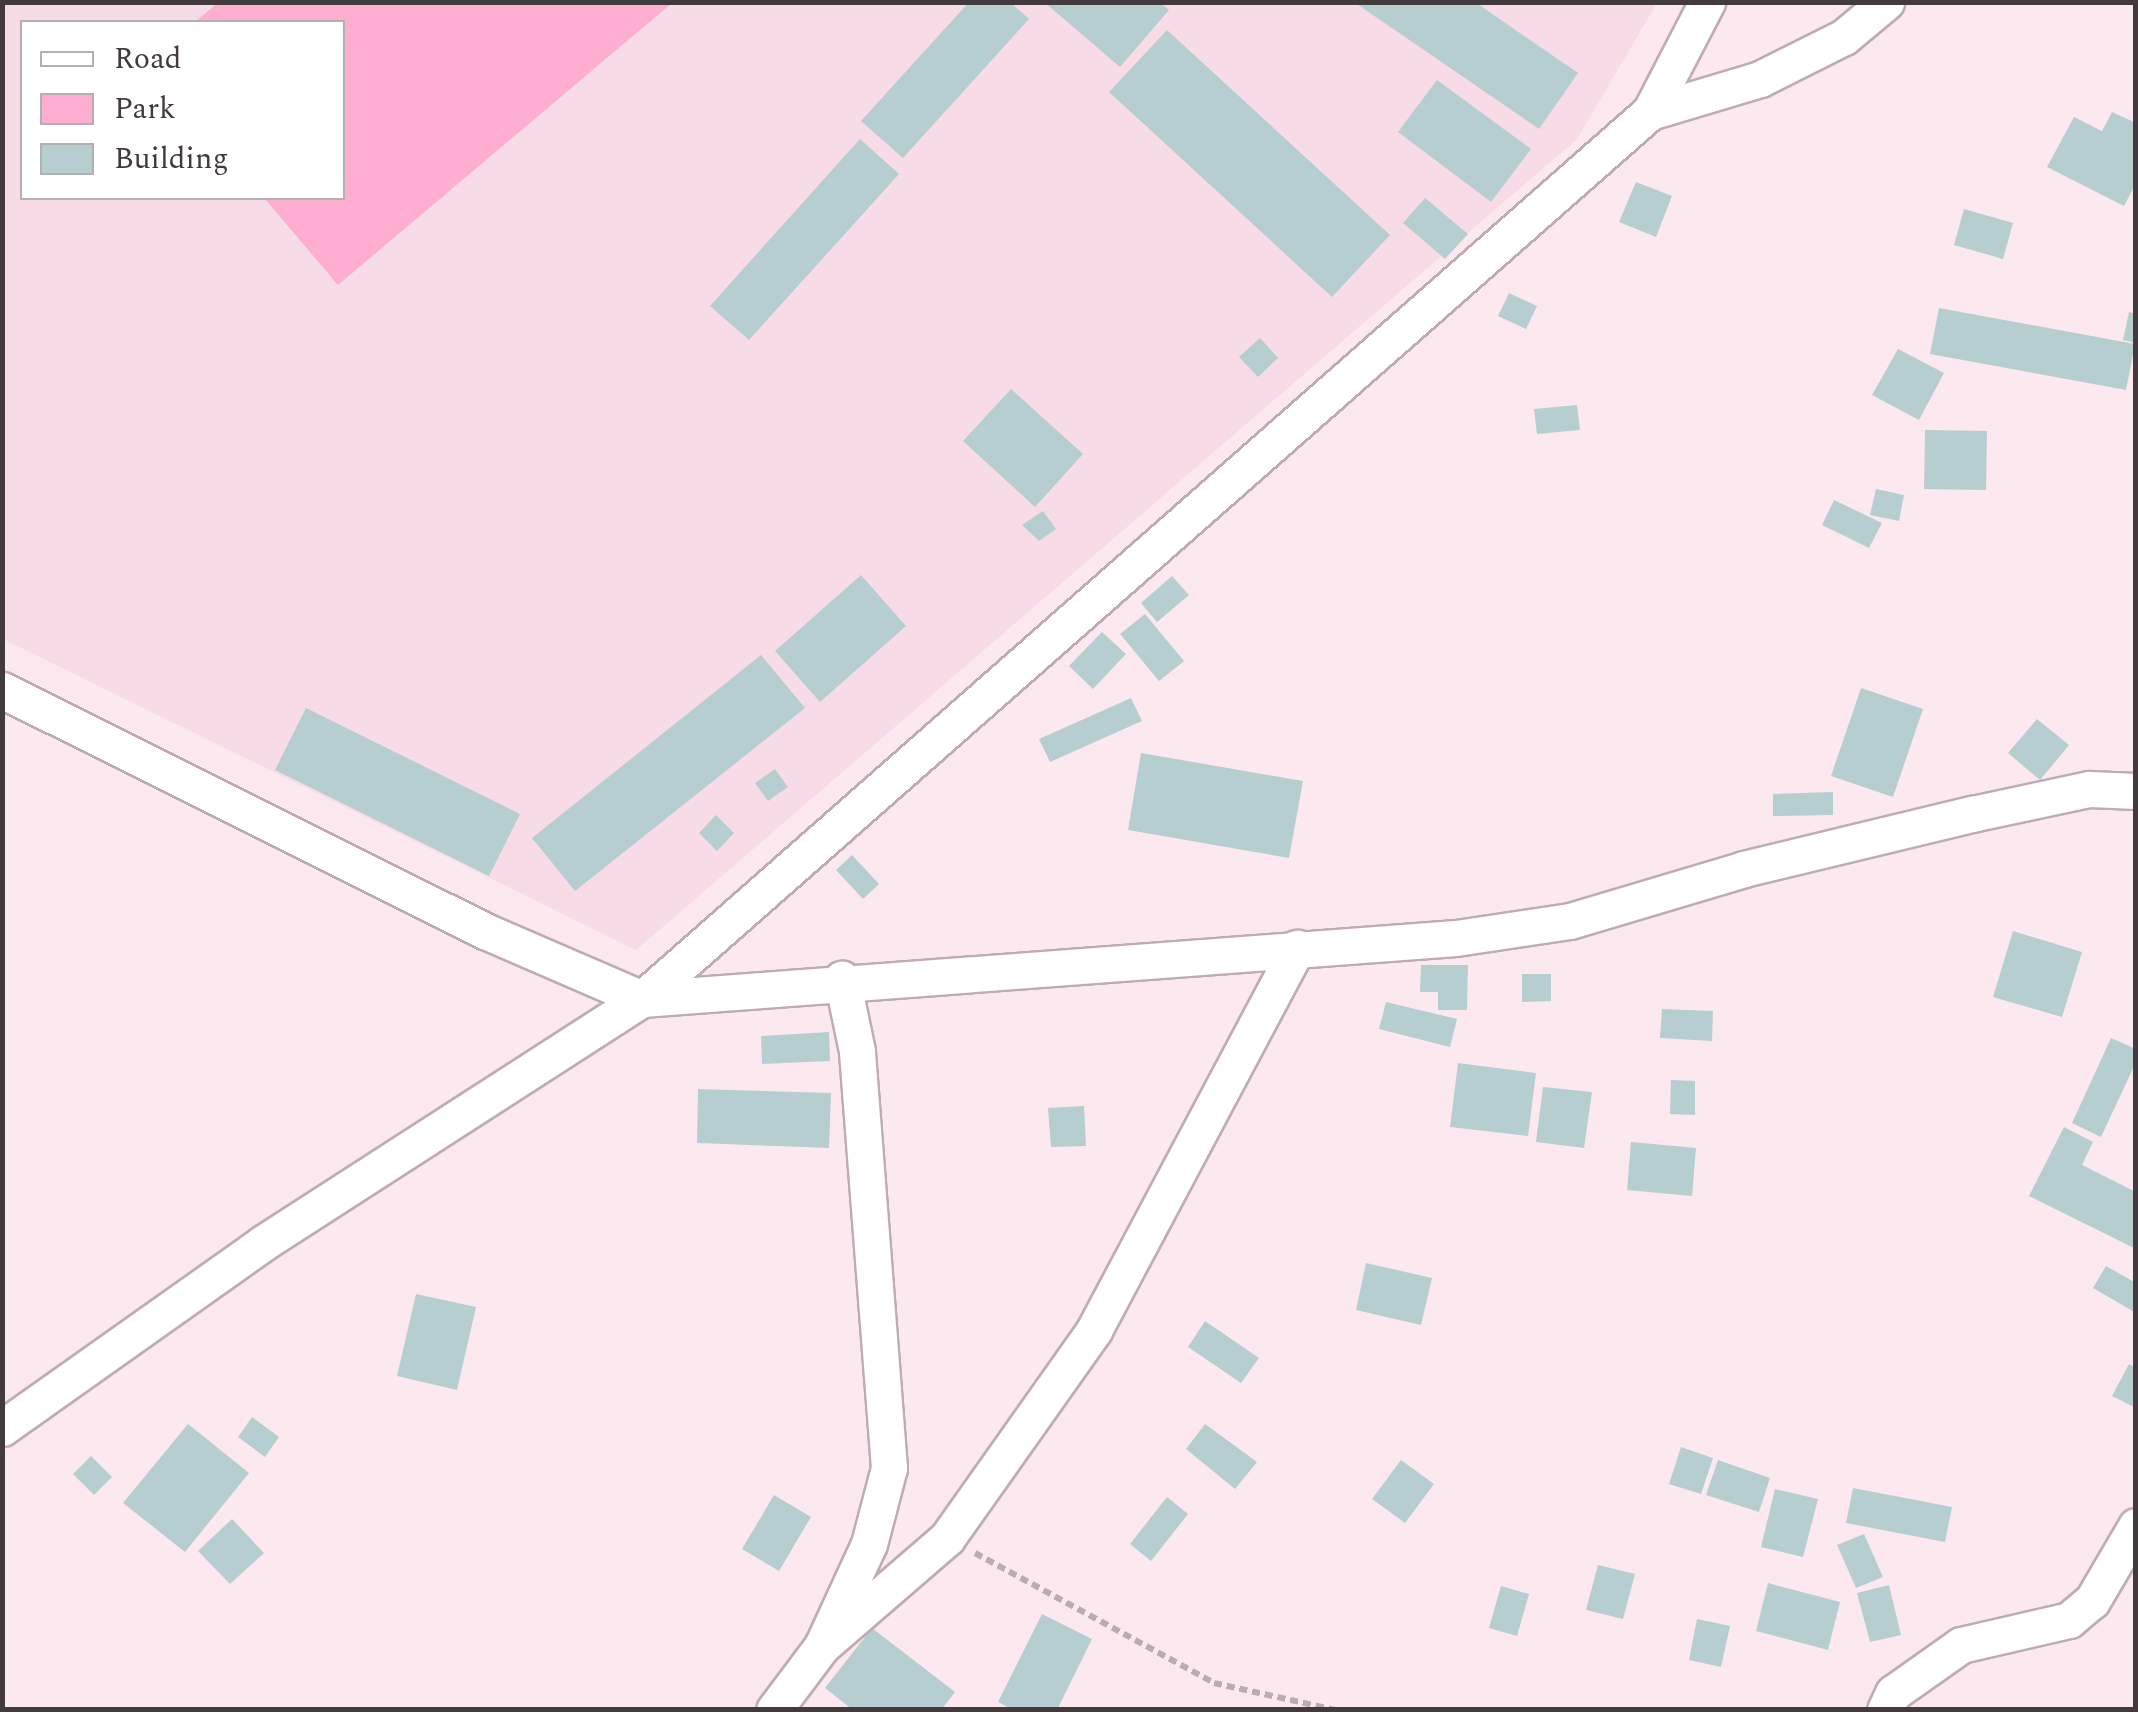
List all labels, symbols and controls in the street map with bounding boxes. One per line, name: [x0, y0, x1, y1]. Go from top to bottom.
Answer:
legend: [20, 20, 345, 200]
text: Road: [114, 36, 182, 82]
text: Park: [114, 86, 176, 132]
text: Building: [114, 136, 229, 182]

